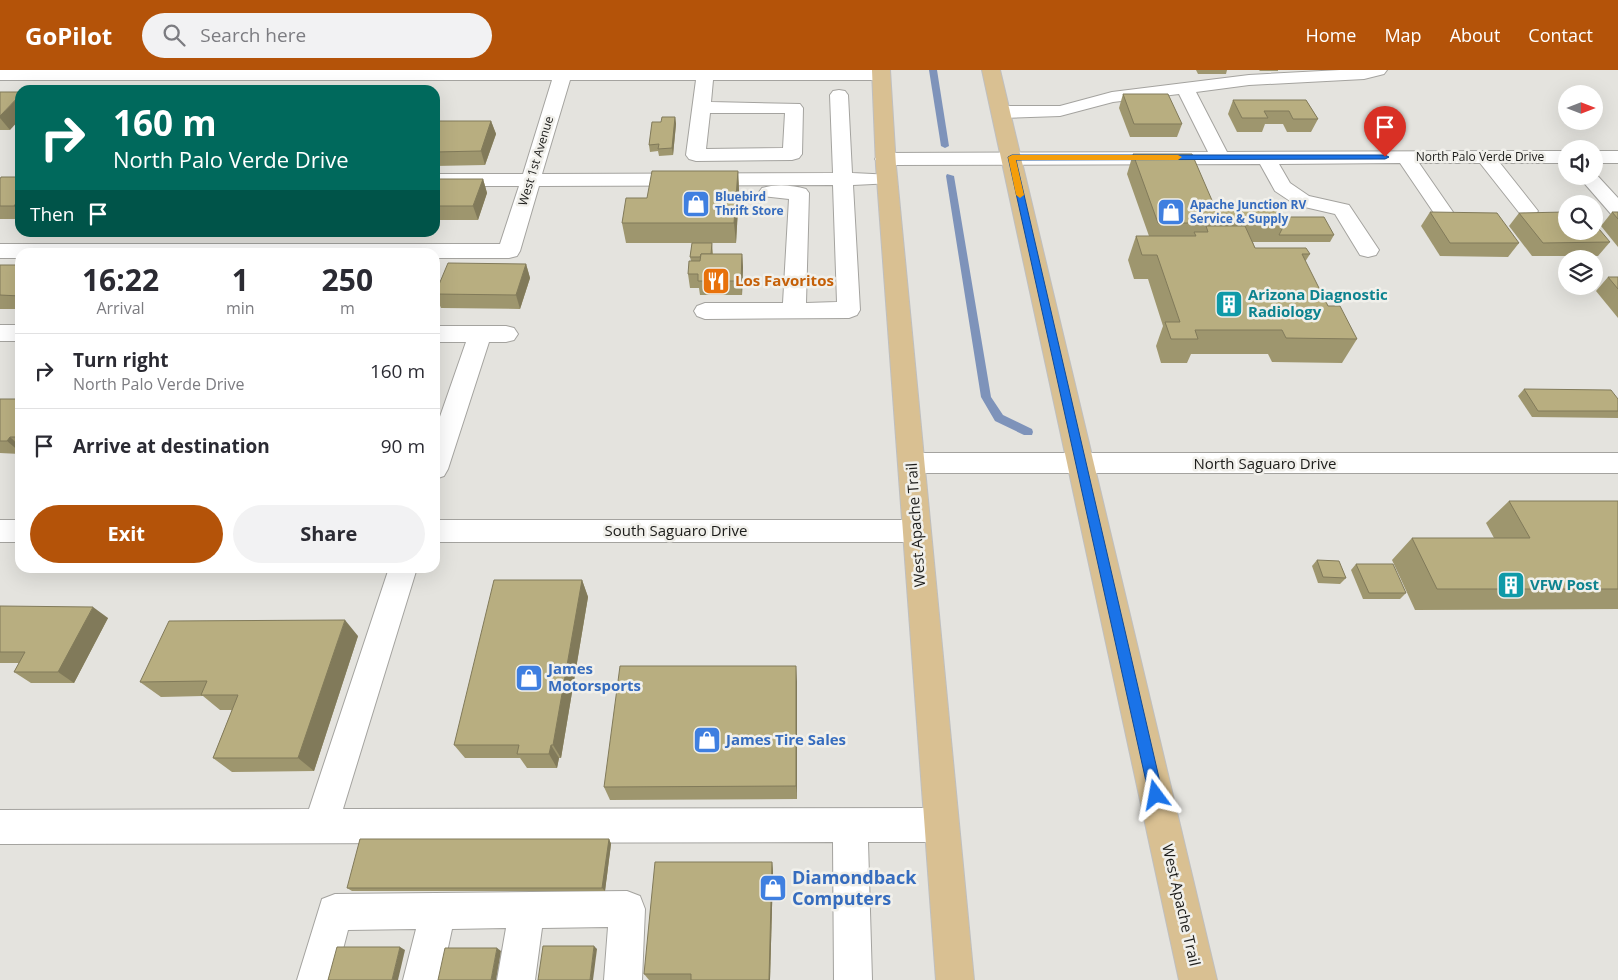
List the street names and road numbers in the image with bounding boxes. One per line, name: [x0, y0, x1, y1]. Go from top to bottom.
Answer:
street label: West 1st Avenue: [514, 114, 557, 208]
street label: North Palo Verde Drive: [1416, 148, 1545, 165]
street label: North Saguaro Drive: [1194, 453, 1336, 473]
street label: West Apache Trail: [901, 462, 929, 588]
street label: South Saguaro Drive: [605, 520, 747, 540]
street label: West Apache Trail: [1158, 842, 1206, 968]

